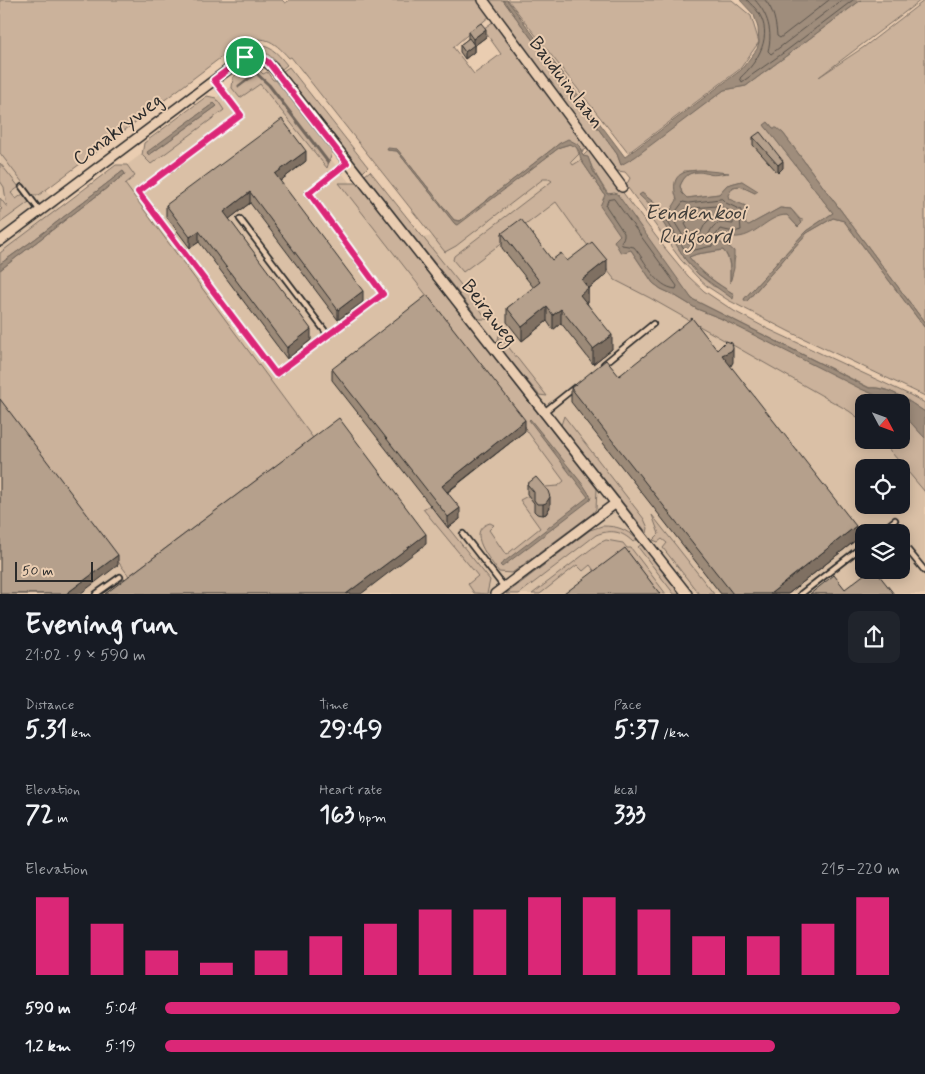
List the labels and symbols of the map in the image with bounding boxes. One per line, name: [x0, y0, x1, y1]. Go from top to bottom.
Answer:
street label: Bauduinlaan: [522, 31, 610, 135]
pin: [224, 36, 266, 78]
street label: Conakryweg: [68, 87, 168, 173]
water label: Eendenkooi Ruigoord: [644, 199, 749, 253]
street label: Beiraweg: [454, 274, 524, 352]
north arrow: [855, 394, 910, 449]
scale bar: [15, 559, 92, 582]

